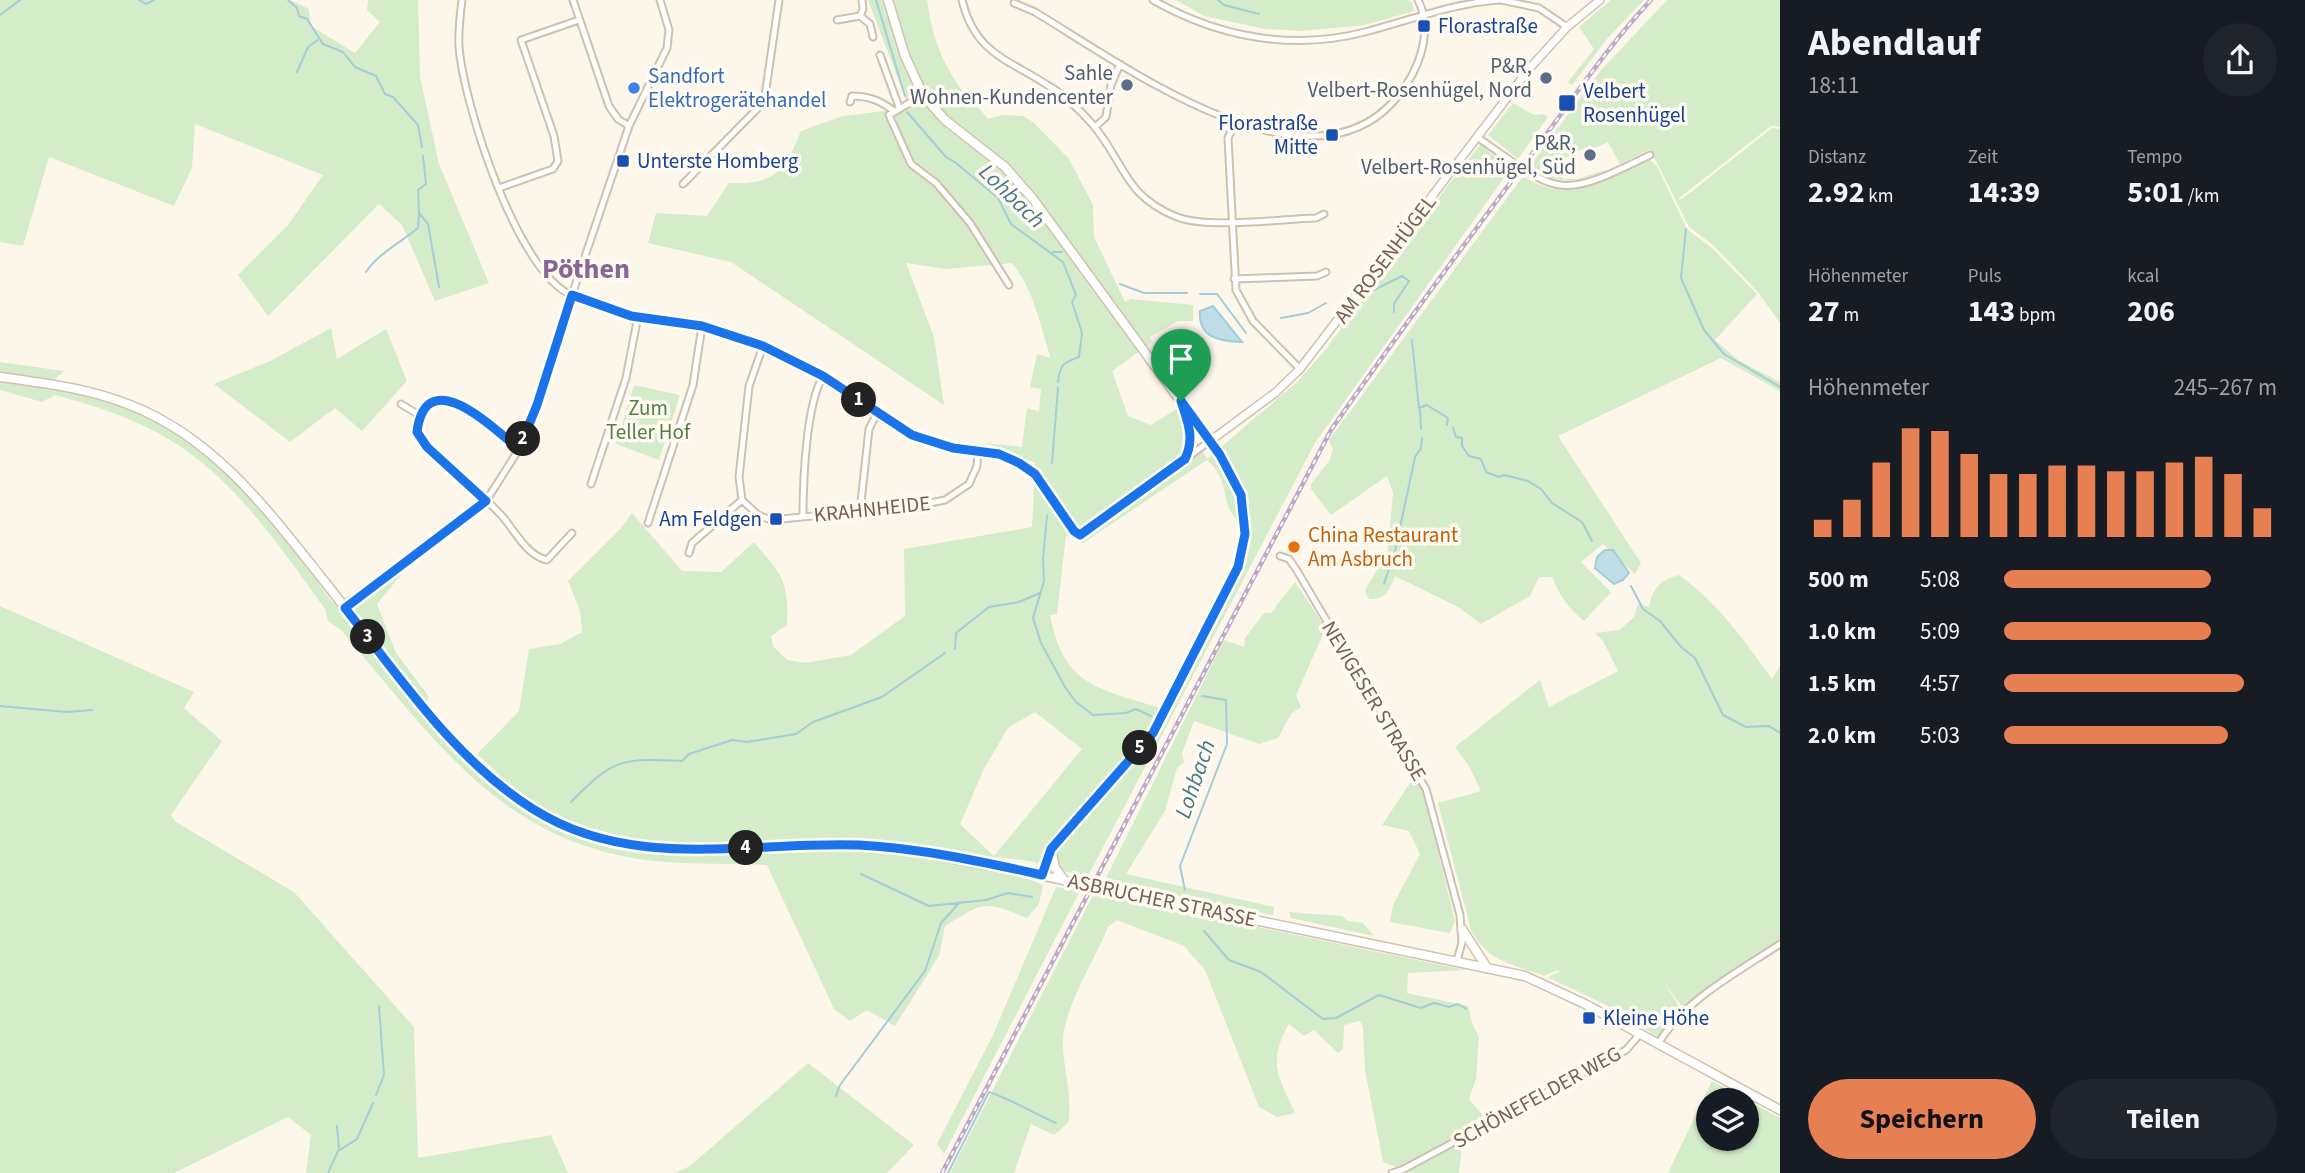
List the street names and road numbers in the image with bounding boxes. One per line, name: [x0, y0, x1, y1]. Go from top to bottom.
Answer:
street label: AM ROSENHÜGEL: [1327, 188, 1443, 330]
street label: KRAHNHEIDE: [812, 488, 932, 530]
street label: NEVIGESER STRASSE: [1314, 615, 1434, 787]
street label: ASBRUCHER STRASSE: [1065, 865, 1259, 935]
street label: SCHÖNEFELDER WEG: [1448, 1038, 1626, 1156]

